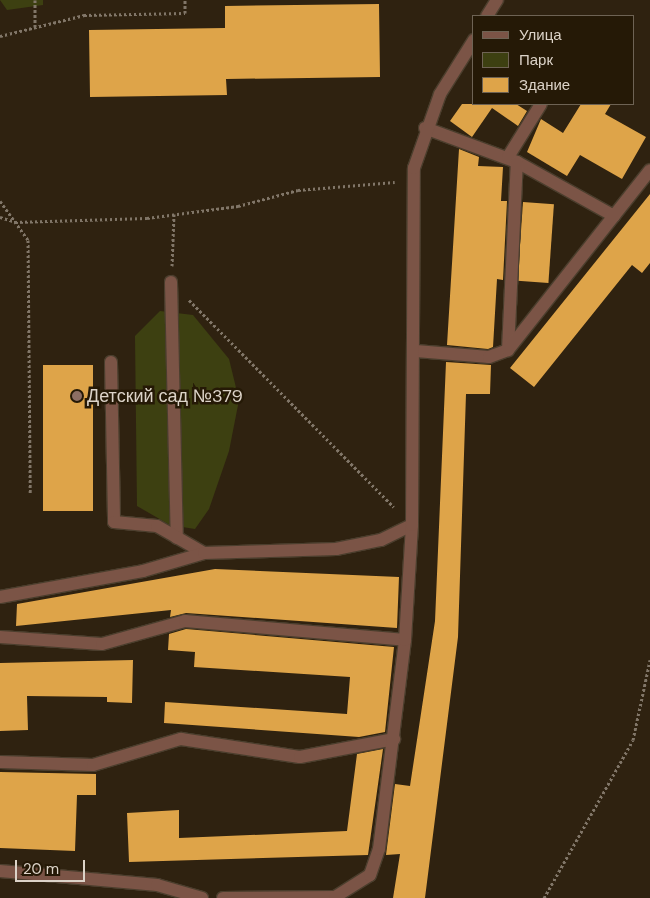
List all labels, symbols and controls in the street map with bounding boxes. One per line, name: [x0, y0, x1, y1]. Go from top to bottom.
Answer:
legend: [472, 15, 635, 105]
text: Улица: [519, 25, 562, 45]
text: Парк: [519, 50, 553, 70]
text: Здание: [519, 75, 570, 95]
place label: Детский сад №379: [87, 385, 243, 407]
marker: Детский сад №379: [71, 390, 83, 402]
scale bar: [18, 850, 88, 882]
text: 20 m: [23, 859, 59, 879]

